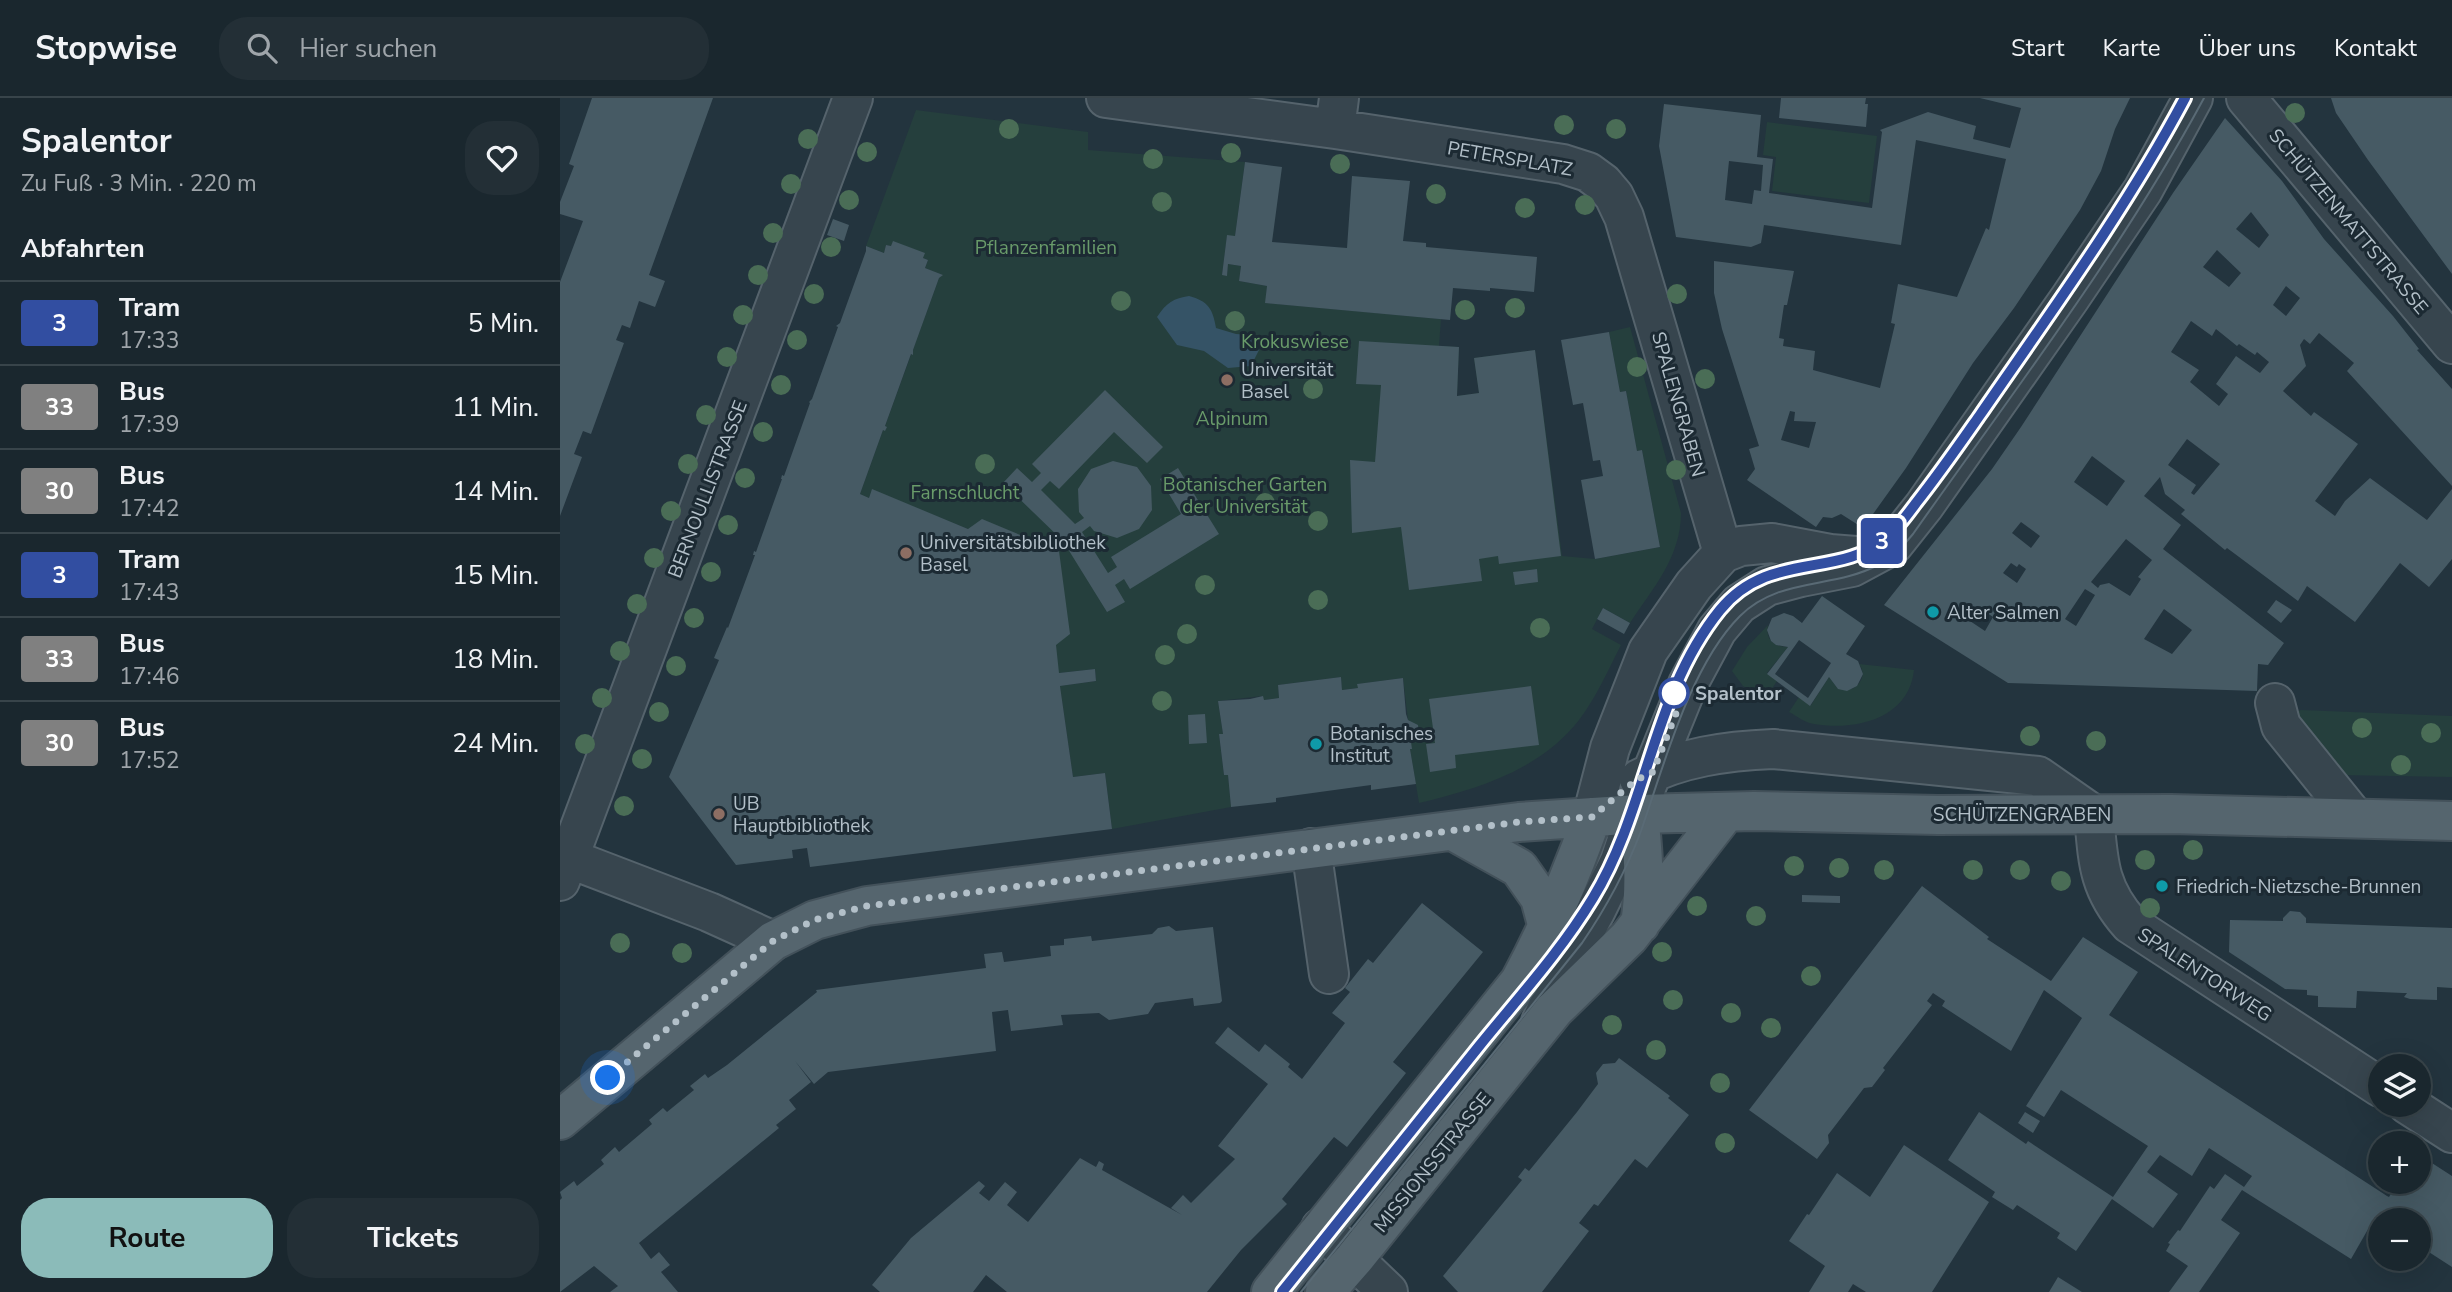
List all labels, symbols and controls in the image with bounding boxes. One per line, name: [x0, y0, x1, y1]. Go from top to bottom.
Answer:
search box: [219, 17, 709, 80]
text: Stopwise: [35, 26, 177, 71]
icon: search: [243, 29, 281, 67]
text: Hier suchen: [299, 31, 437, 66]
text: Start: [2011, 32, 2064, 64]
text: Karte: [2102, 32, 2160, 64]
text: Über uns: [2198, 32, 2296, 64]
text: Kontakt: [2334, 32, 2417, 64]
text: Spalentor: [21, 119, 172, 164]
button: heart: [465, 121, 539, 195]
street label: SCHÜTZENMATTSTRASSE: [2263, 123, 2434, 320]
street label: PETERSPLATZ: [1445, 135, 1574, 183]
text: Zu Fuß · 3 Min. · 220 m: [21, 168, 257, 199]
text: Abfahrten: [21, 231, 145, 266]
park label: Pflanzenfamilien: [975, 235, 1117, 261]
text: Tram: [119, 290, 180, 325]
text: 5 Min.: [468, 306, 539, 341]
text: 3: [52, 307, 67, 339]
text: 17:33: [119, 325, 179, 356]
park label: Krokuswiese: [1241, 329, 1349, 355]
street label: SPALENGRABEN: [1645, 329, 1711, 480]
place label: Universität Basel: [1241, 357, 1334, 405]
marker: Universität Basel: [1219, 372, 1235, 388]
text: Bus: [119, 374, 165, 409]
text: 11 Min.: [452, 390, 539, 425]
text: 33: [45, 391, 74, 423]
street label: BERNOULLISTRASSE: [662, 397, 754, 582]
park label: Alpinum: [1196, 406, 1268, 432]
text: 17:39: [119, 409, 179, 440]
text: Bus: [119, 458, 165, 493]
park label: Botanischer Garten der Universität: [1163, 472, 1327, 520]
text: 14 Min.: [452, 474, 539, 509]
text: 30: [45, 475, 74, 507]
park label: Farnschlucht: [911, 480, 1020, 506]
text: 17:42: [119, 493, 179, 524]
line badge: 3: [1859, 518, 1905, 564]
text: 3: [1875, 525, 1889, 557]
place label: Universitätsbibliothek Basel: [920, 530, 1106, 578]
text: Tram: [119, 542, 180, 577]
marker: Universitätsbibliothek Basel: [898, 545, 914, 561]
text: 15 Min.: [452, 558, 539, 593]
text: 3: [52, 559, 67, 591]
text: 17:43: [119, 577, 179, 608]
place label: Alter Salmen: [1947, 600, 2059, 626]
marker: Alter Salmen: [1925, 604, 1941, 620]
text: Bus: [119, 626, 165, 661]
text: 18 Min.: [452, 642, 539, 677]
text: 33: [45, 643, 74, 675]
text: 17:46: [119, 661, 179, 692]
marker: Spalentor: [1659, 678, 1689, 708]
place label: Spalentor: [1695, 681, 1782, 707]
text: Bus: [119, 710, 165, 745]
place label: Botanisches Institut: [1330, 721, 1433, 769]
text: 24 Min.: [452, 726, 539, 761]
text: 30: [45, 727, 74, 759]
marker: Botanisches Institut: [1308, 736, 1324, 752]
text: 17:52: [119, 745, 179, 776]
place label: UB Hauptbibliothek: [733, 791, 870, 839]
street label: SCHÜTZENGRABEN: [1933, 802, 2111, 828]
marker: UB Hauptbibliothek: [711, 806, 727, 822]
place label: Friedrich-Nietzsche-Brunnen: [2176, 874, 2421, 900]
marker: Friedrich-Nietzsche-Brunnen: [2154, 878, 2170, 894]
street label: SPALENTORWEG: [2132, 922, 2277, 1028]
map controls: [2368, 1054, 2431, 1271]
button: layers: [2368, 1054, 2431, 1117]
your location: [590, 1060, 625, 1095]
street label: MISSIONSSTRASSE: [1368, 1087, 1497, 1238]
button: +: [2368, 1131, 2431, 1194]
button: Route: [21, 1198, 273, 1278]
button: Tickets: [287, 1198, 539, 1278]
button: −: [2368, 1208, 2431, 1271]

